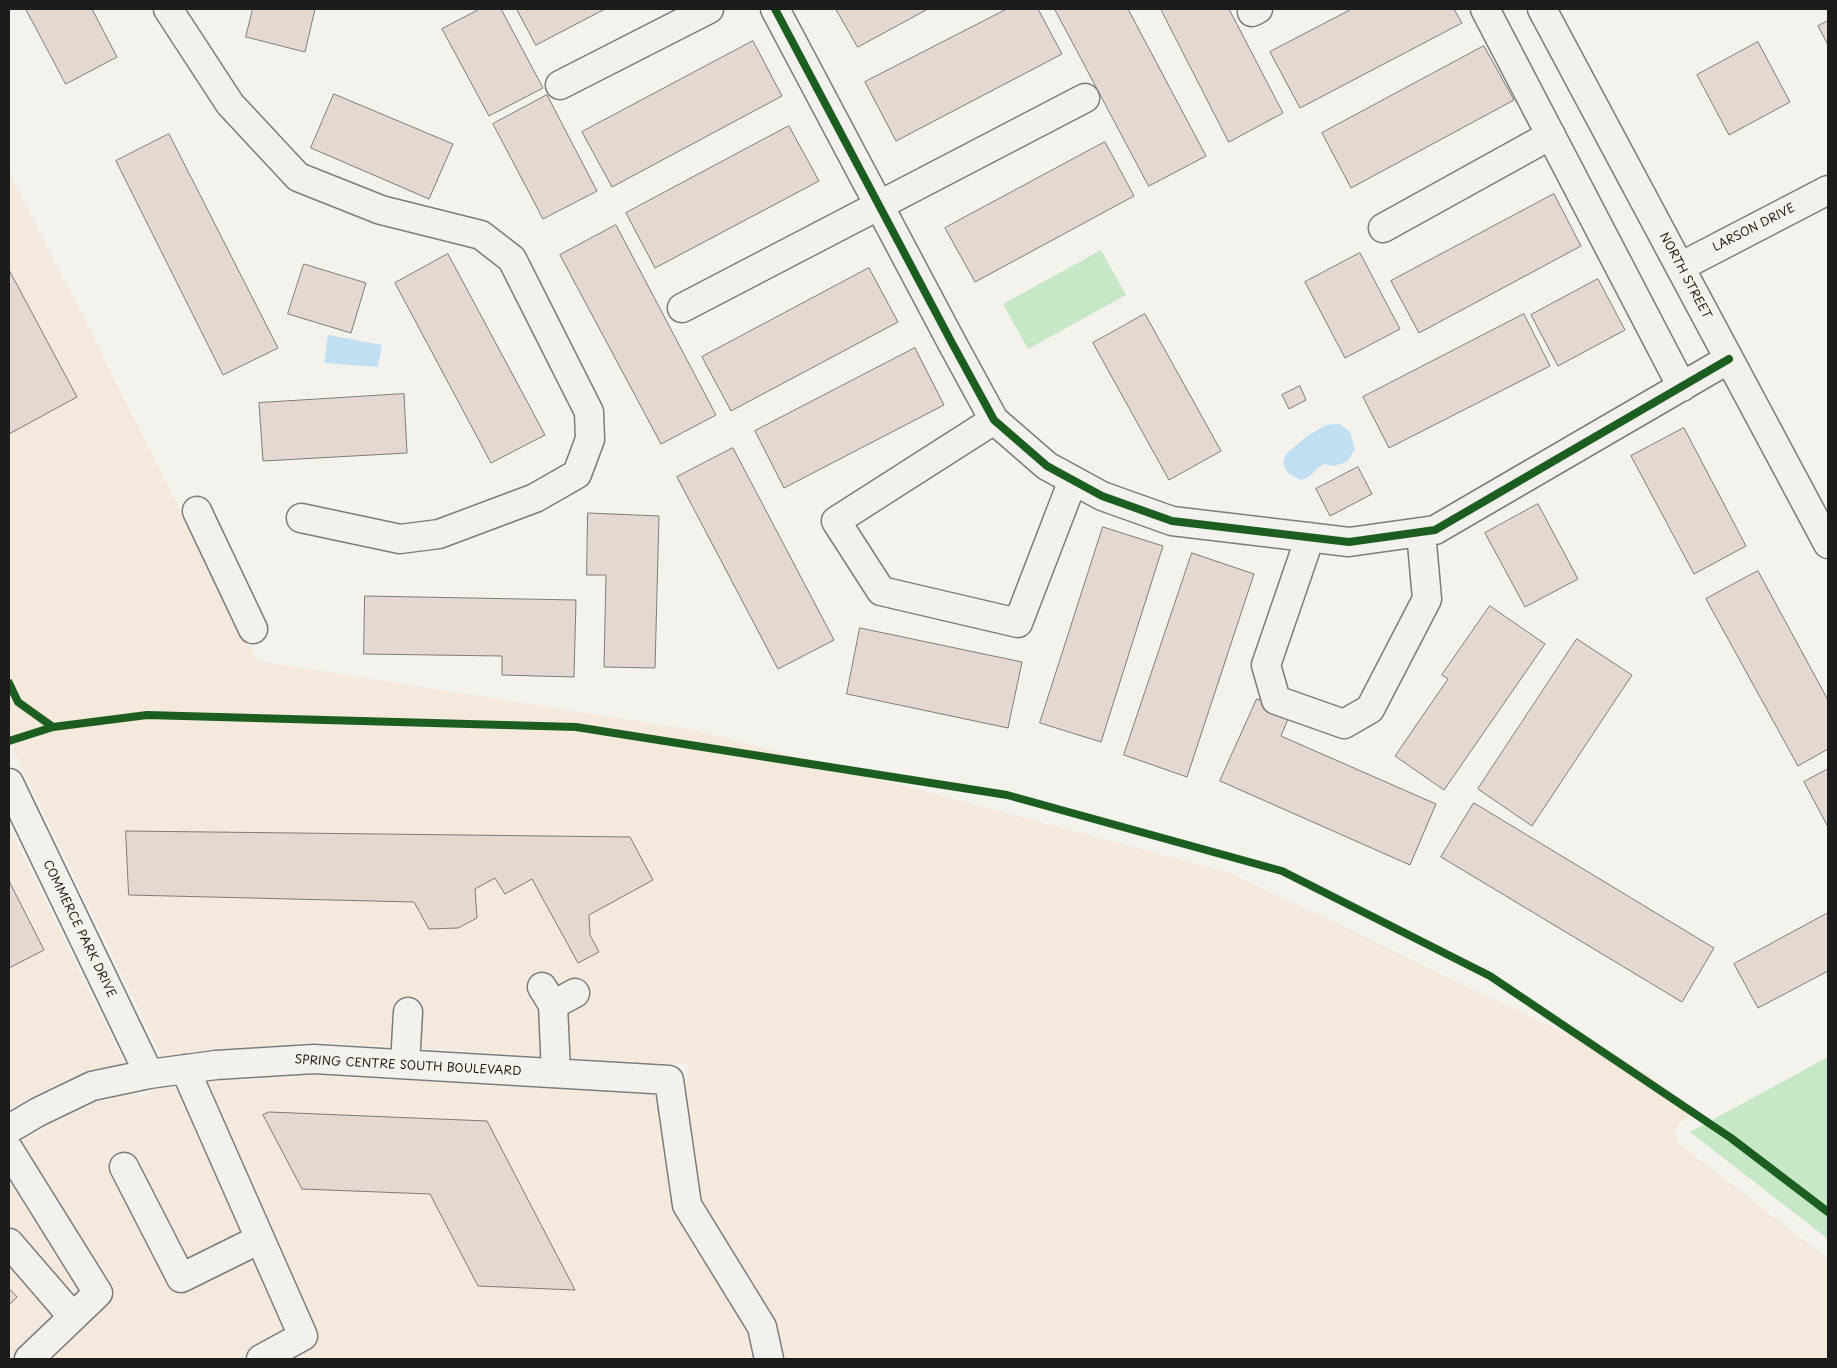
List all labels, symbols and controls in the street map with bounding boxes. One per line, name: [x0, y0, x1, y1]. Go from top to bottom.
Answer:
street label: LARSON DRIVE: [1710, 201, 1798, 255]
street label: NORTH STREET: [1656, 230, 1714, 322]
street label: COMMERCE PARK DRIVE: [39, 858, 119, 1000]
street label: SPRING CENTRE SOUTH BOULEVARD: [294, 1053, 522, 1079]

